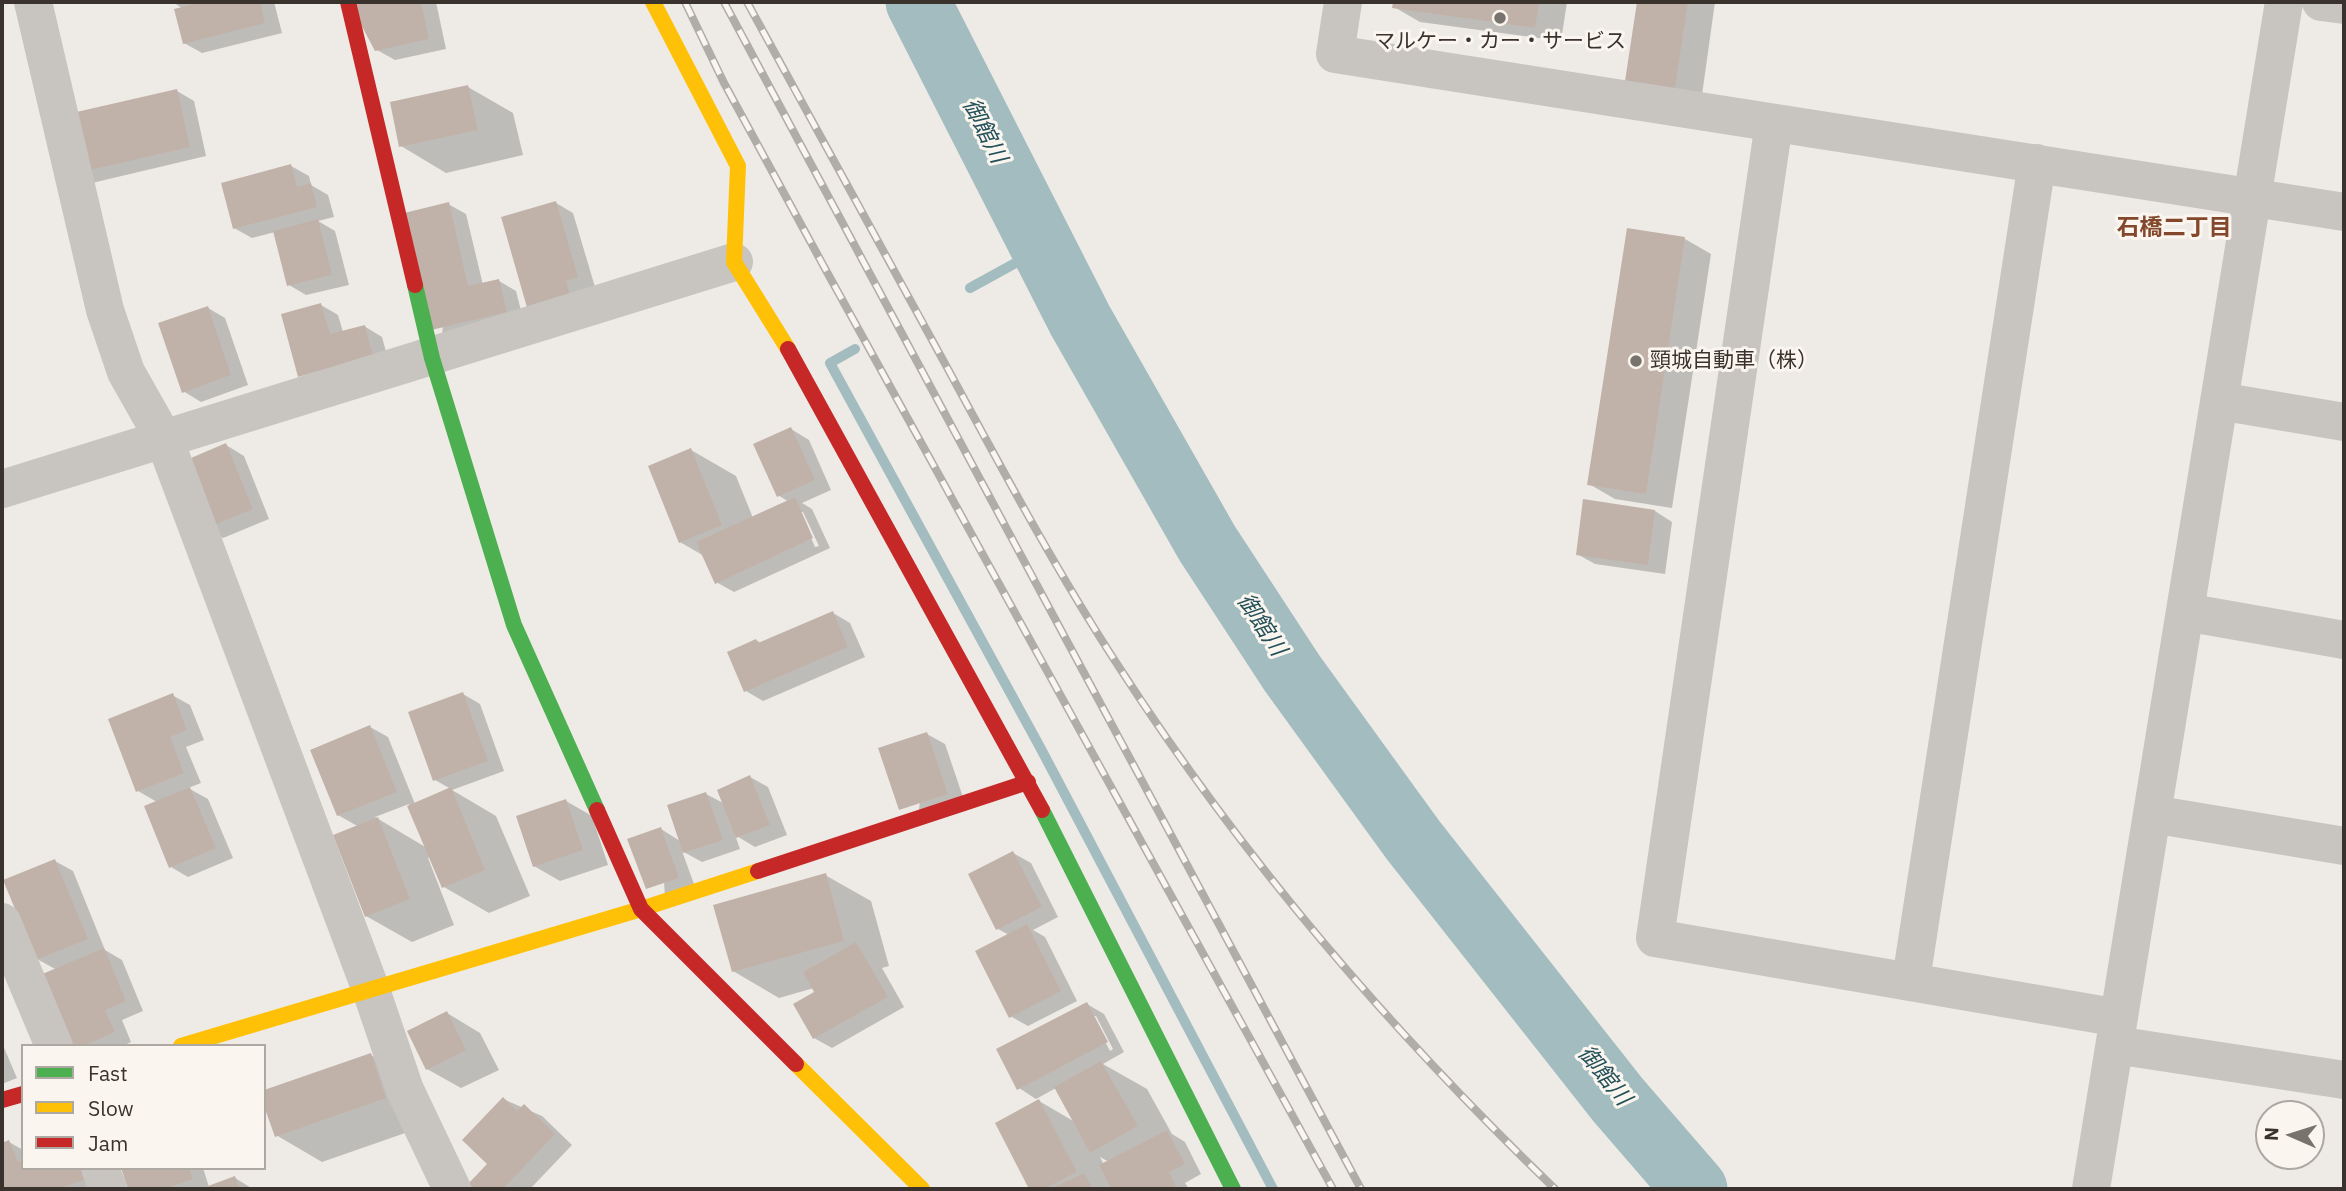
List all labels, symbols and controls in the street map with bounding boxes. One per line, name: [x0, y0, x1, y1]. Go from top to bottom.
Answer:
marker: マルケー・カー・サービス: [1492, 10, 1508, 26]
place label: マルケー・カー・サービス: [1374, 29, 1626, 55]
water label: 御館川: [956, 94, 1012, 168]
district label: 石橋二丁目: [2117, 214, 2231, 242]
place label: 頸城自動車（株）: [1650, 348, 1818, 374]
marker: 頸城自動車（株）: [1628, 353, 1644, 369]
water label: 御館川: [1231, 589, 1291, 661]
water label: 御館川: [1572, 1041, 1636, 1111]
legend: [21, 1044, 266, 1170]
text: Fast: [88, 1059, 128, 1087]
text: Slow: [88, 1094, 134, 1122]
north arrow: [2255, 1100, 2325, 1170]
text: N: [2259, 1127, 2283, 1142]
text: Jam: [88, 1129, 128, 1157]

